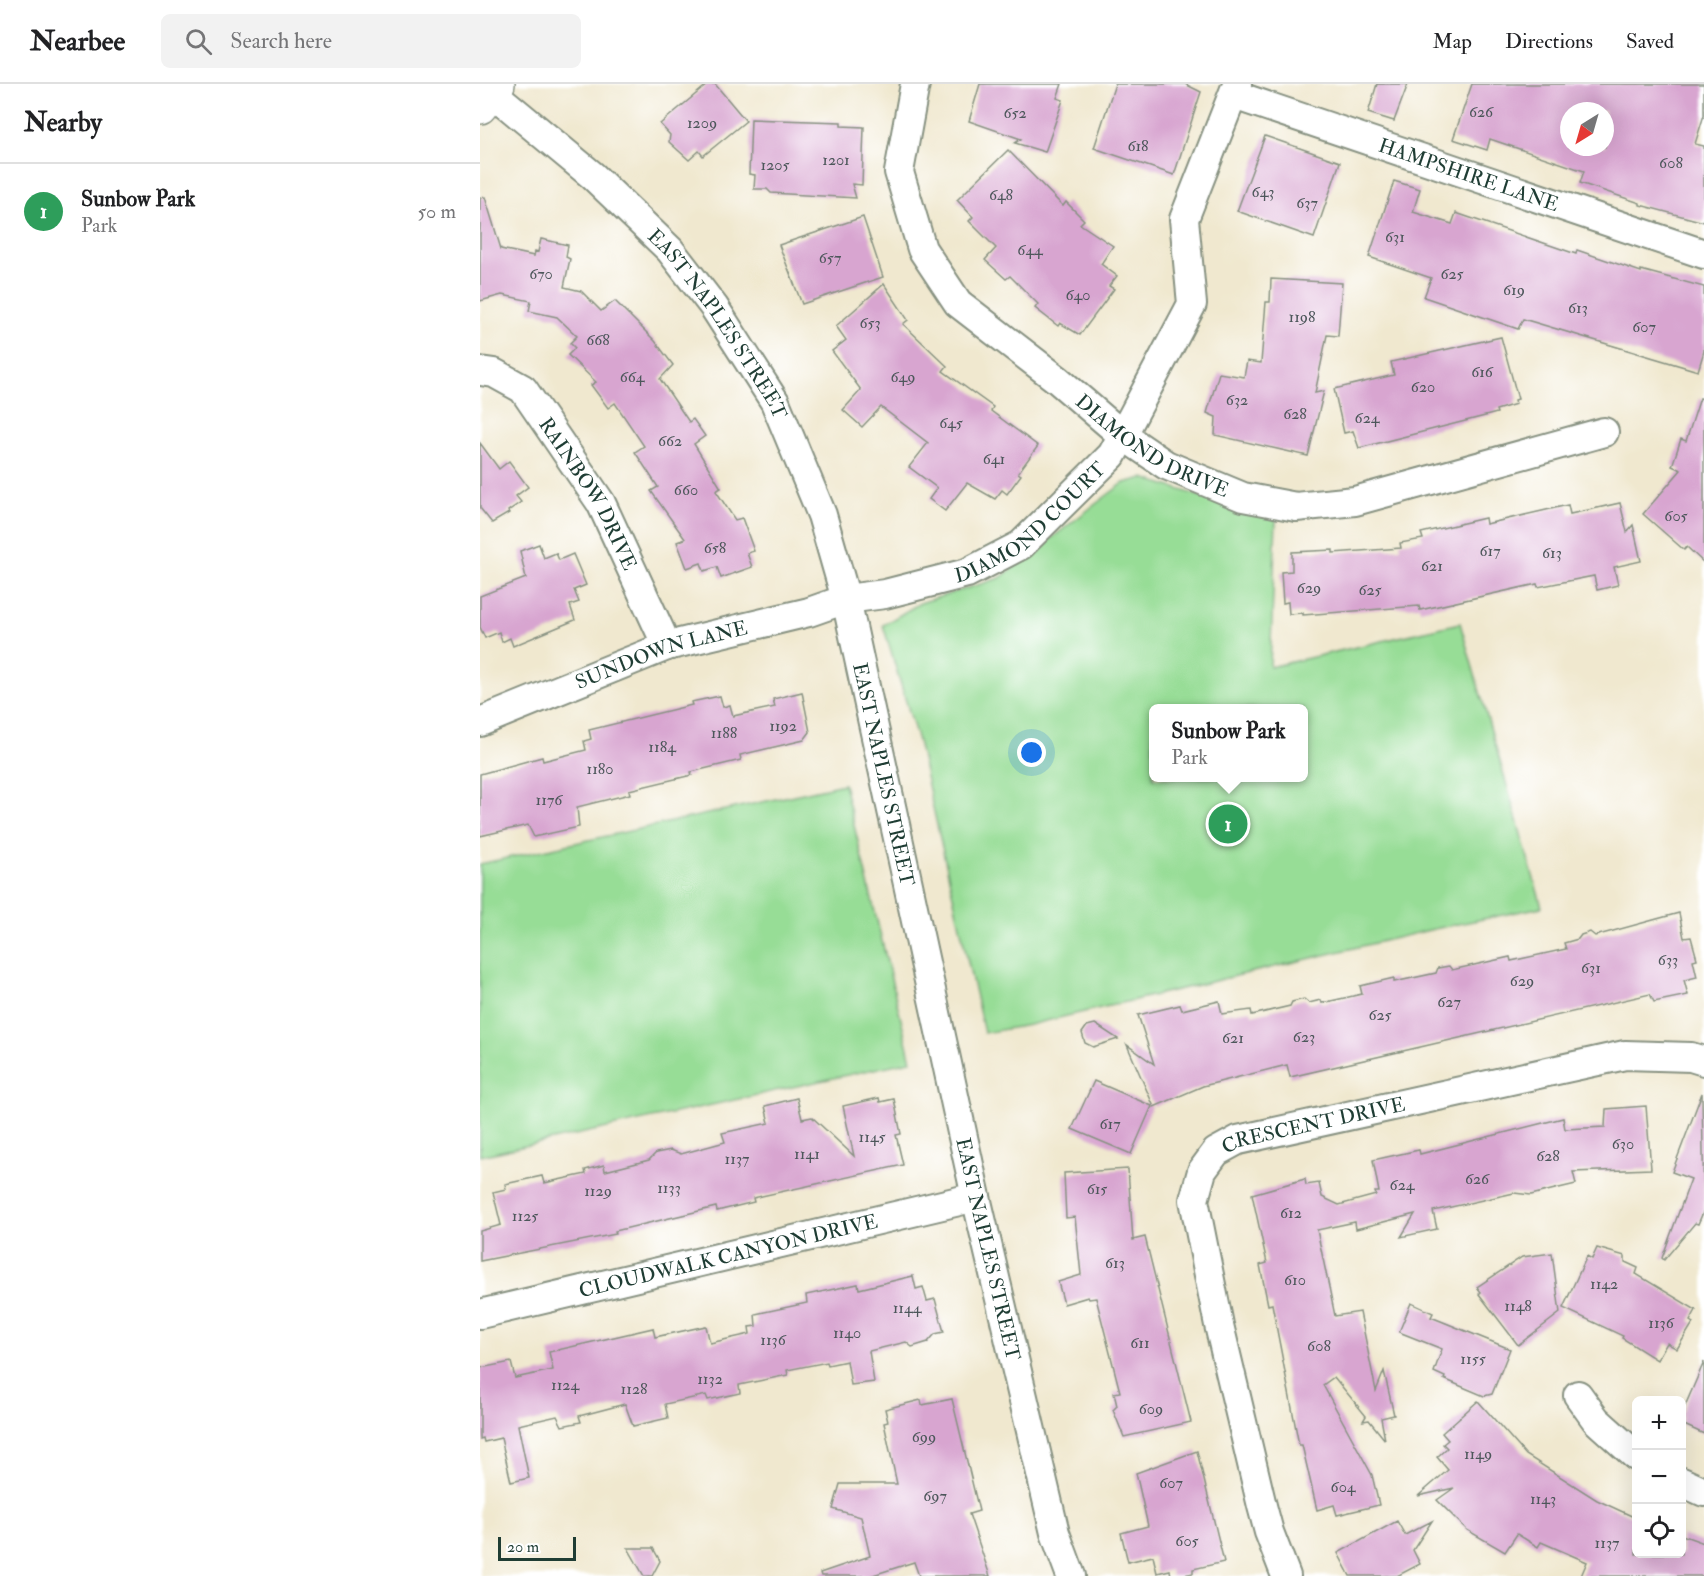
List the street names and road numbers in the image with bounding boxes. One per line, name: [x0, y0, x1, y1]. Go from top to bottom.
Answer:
street label: HAMPSHIRE LANE: [1375, 133, 1562, 217]
street label: EAST NAPLES STREET: [642, 224, 793, 423]
street label: DIAMOND DRIVE: [1070, 389, 1233, 503]
street label: RAINBOW DRIVE: [533, 413, 642, 574]
street label: DIAMOND COURT: [952, 457, 1111, 589]
street label: SUNDOWN LANE: [572, 615, 750, 695]
street label: EAST NAPLES STREET: [847, 661, 920, 888]
street label: CRESCENT DRIVE: [1217, 1092, 1407, 1160]
street label: EAST NAPLES STREET: [950, 1135, 1026, 1363]
street label: CLOUDWALK CANYON DRIVE: [576, 1209, 880, 1303]

